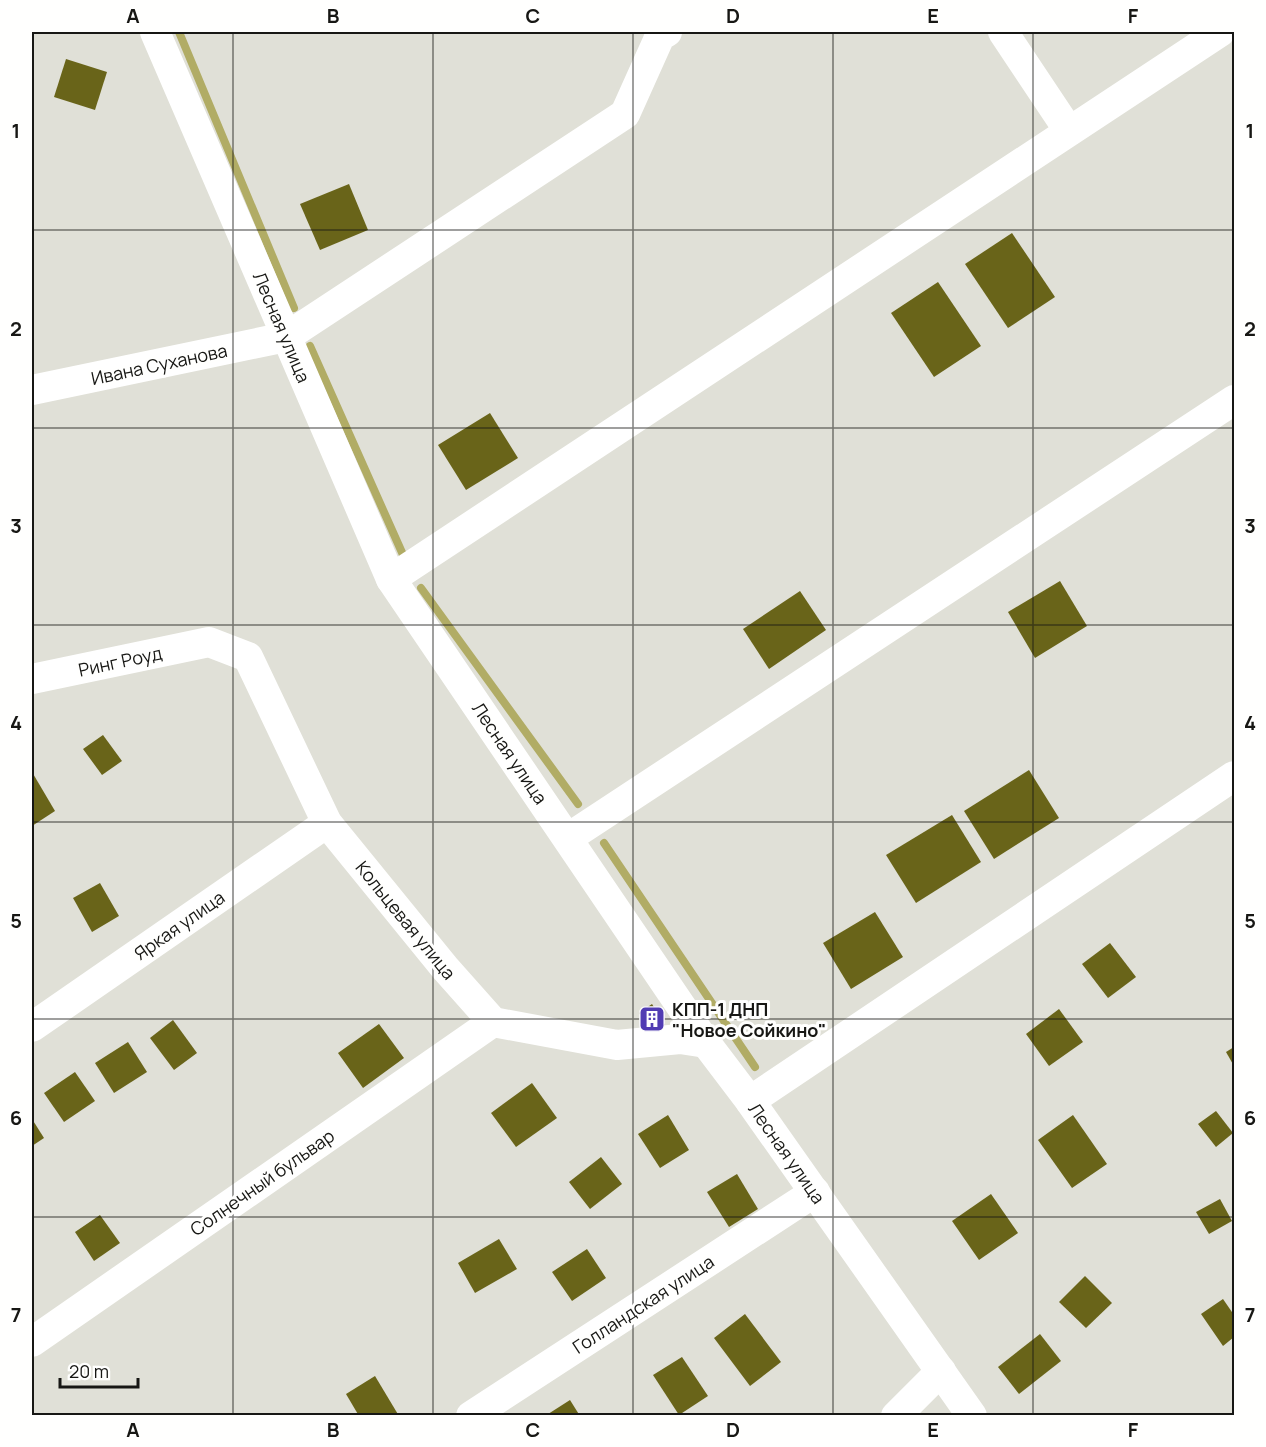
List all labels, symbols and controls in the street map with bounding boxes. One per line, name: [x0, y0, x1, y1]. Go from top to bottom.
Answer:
text: A: [126, 2, 140, 29]
text: B: [327, 2, 340, 29]
text: C: [526, 2, 540, 29]
text: D: [726, 2, 740, 29]
text: E: [927, 2, 939, 29]
text: F: [1128, 2, 1139, 29]
text: 1: [12, 117, 20, 144]
text: 1: [1246, 117, 1254, 144]
street label: Лесная улица: [248, 268, 316, 386]
text: 2: [10, 315, 22, 342]
text: 2: [1244, 315, 1256, 342]
street label: Ивана Суханова: [89, 338, 229, 390]
text: 3: [10, 512, 22, 539]
text: 3: [1244, 512, 1256, 539]
street label: Ринг Роуд: [76, 640, 164, 682]
street label: Лесная улица: [467, 697, 553, 809]
text: 4: [10, 709, 22, 736]
text: 4: [1244, 709, 1256, 736]
street label: Кольцевая улица: [351, 856, 461, 984]
street label: Яркая улица: [129, 885, 229, 965]
text: 5: [10, 907, 22, 934]
text: 5: [1244, 907, 1256, 934]
place label: КПП-1 ДНП "Новое Сойкино": [672, 997, 826, 1042]
building icon: КПП-1 ДНП "Новое Сойкино": [637, 1004, 667, 1034]
street label: Лесная улица: [743, 1098, 831, 1208]
text: 6: [10, 1104, 22, 1131]
text: 6: [1244, 1104, 1256, 1131]
street label: Солнечный бульвар: [185, 1123, 339, 1241]
street label: Голландская улица: [568, 1249, 718, 1359]
text: 7: [11, 1301, 21, 1328]
text: 7: [1245, 1301, 1255, 1328]
scale bar: [60, 1351, 138, 1389]
text: 20 m: [69, 1359, 109, 1383]
text: A: [126, 1416, 140, 1443]
text: B: [327, 1416, 340, 1443]
text: C: [526, 1416, 540, 1443]
text: D: [726, 1416, 740, 1443]
text: E: [927, 1416, 939, 1443]
text: F: [1128, 1416, 1139, 1443]

